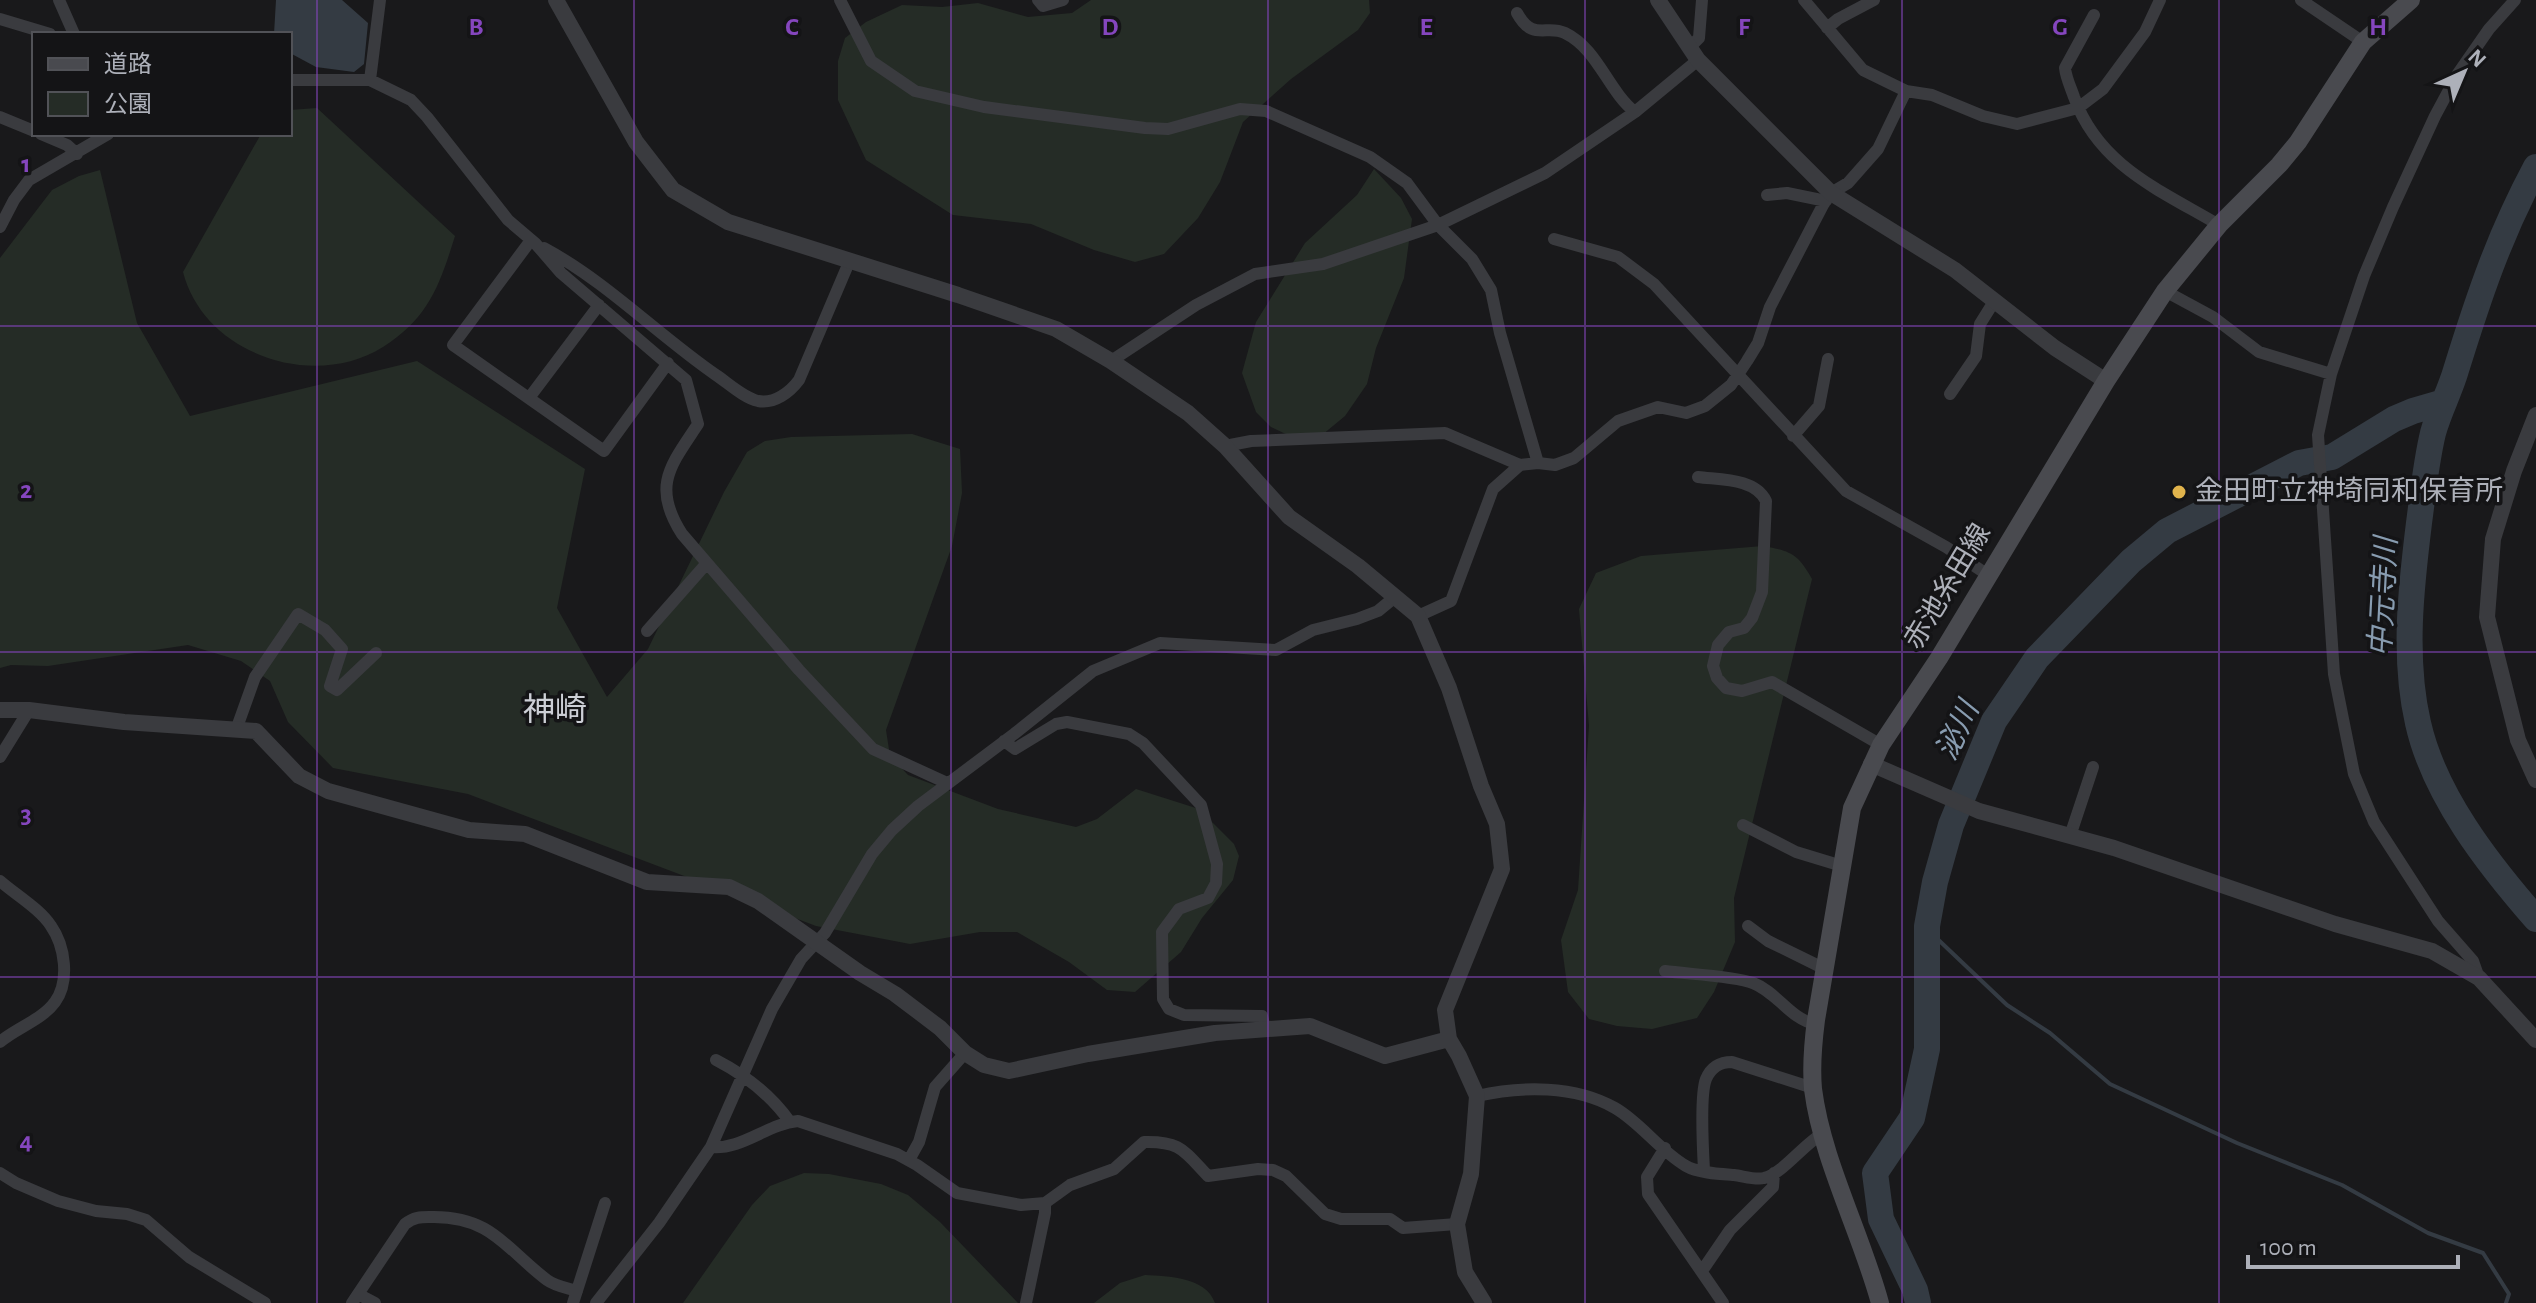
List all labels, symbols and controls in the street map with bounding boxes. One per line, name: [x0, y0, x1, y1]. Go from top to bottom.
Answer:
text: B: [468, 14, 484, 40]
text: C: [785, 14, 799, 40]
text: D: [1101, 14, 1119, 40]
text: E: [1419, 14, 1433, 40]
text: F: [1738, 14, 1751, 40]
text: G: [2052, 14, 2068, 40]
text: H: [2369, 14, 2387, 40]
legend: [32, 32, 292, 136]
north arrow: [2424, 32, 2504, 112]
text: N: [2464, 45, 2490, 72]
text: 道路: [104, 51, 152, 77]
text: 公園: [104, 92, 152, 117]
text: 1: [21, 151, 31, 177]
place label: 金田町立神埼同和保育所: [2195, 476, 2503, 506]
text: 2: [20, 477, 32, 503]
marker: 金田町立神埼同和保育所: [2170, 483, 2188, 501]
street label: 赤池糸田線: [1898, 519, 1996, 654]
water label: 中元寺川: [2364, 533, 2402, 658]
district label: 神崎: [523, 693, 587, 726]
water label: 泌川: [1930, 694, 1986, 765]
text: 3: [20, 802, 32, 828]
text: 4: [19, 1128, 33, 1154]
scale bar: [2248, 1219, 2458, 1269]
text: 100 m: [2260, 1236, 2317, 1260]

